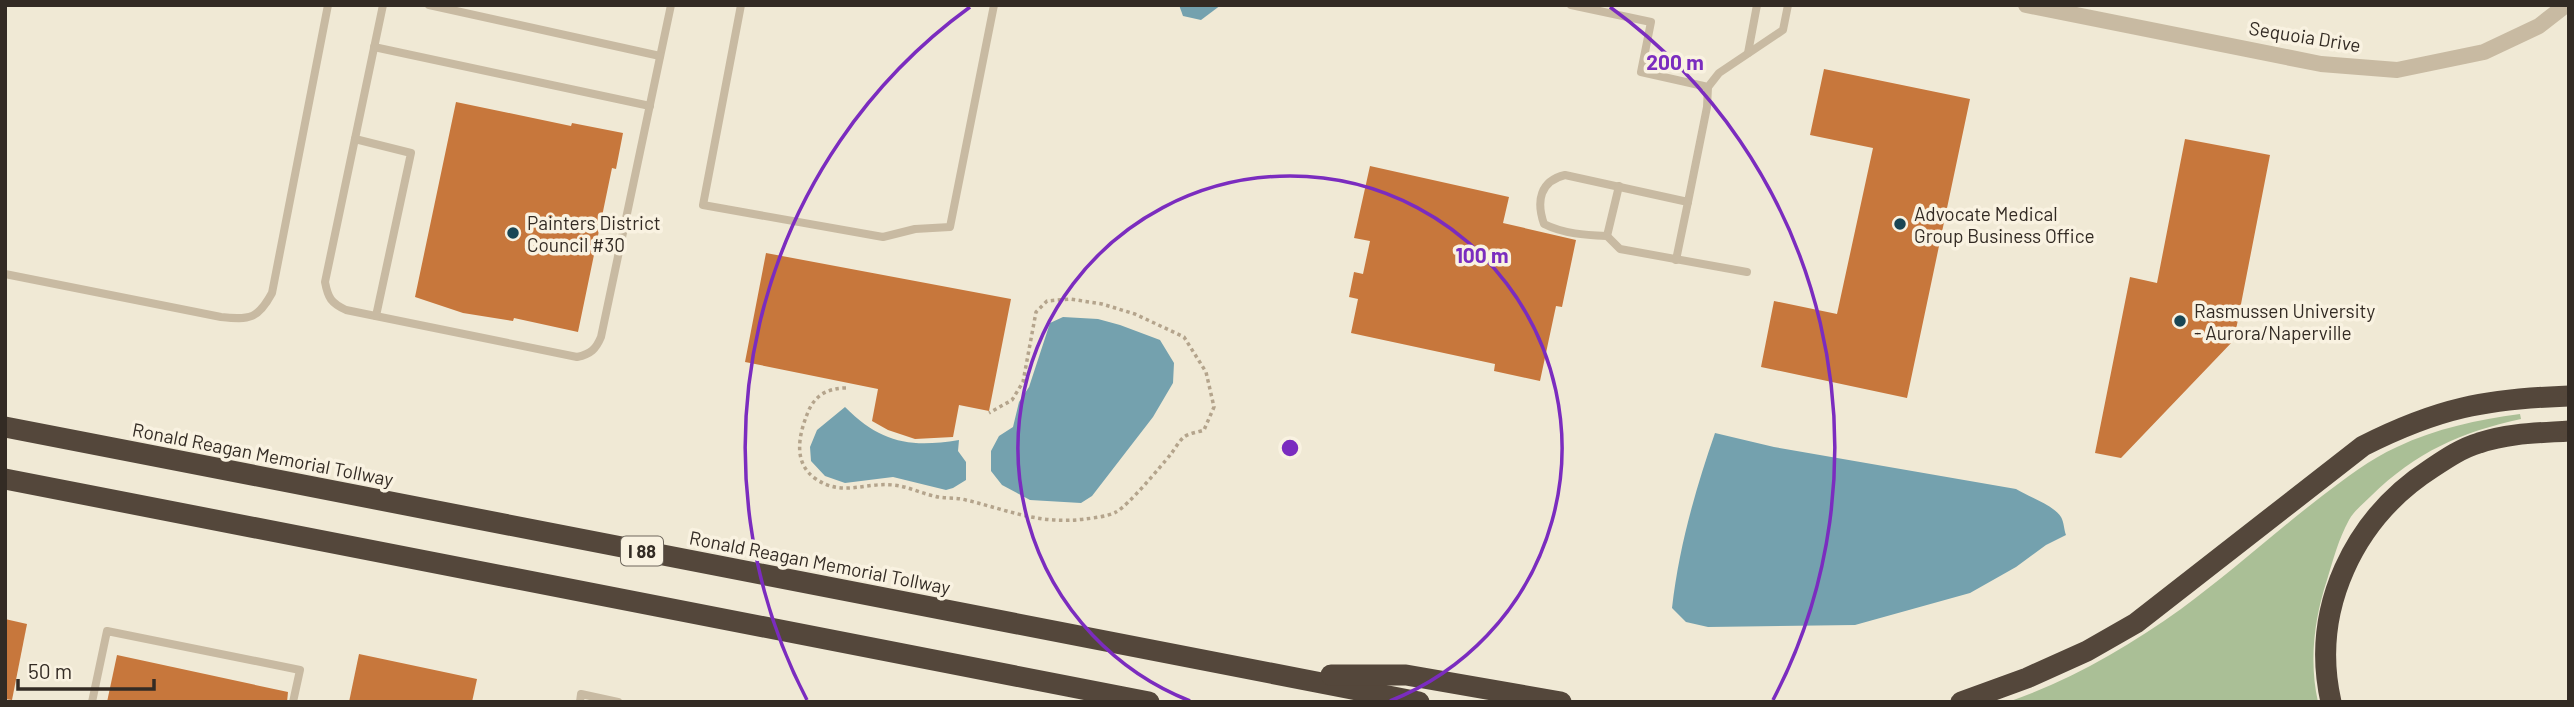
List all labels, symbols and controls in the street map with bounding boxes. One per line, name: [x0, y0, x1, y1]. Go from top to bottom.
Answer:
street label: Sequoia Drive: [2247, 16, 2363, 56]
text: 200 m: [1646, 49, 1704, 74]
place label: Advocate Medical Group Business Office: [1914, 202, 2095, 247]
place label: Painters District Council #30: [527, 211, 661, 256]
marker: Advocate Medical Group Business Office: [1892, 216, 1908, 232]
marker: Painters District Council #30: [505, 225, 521, 241]
text: 100 m: [1455, 242, 1509, 267]
place label: Rasmussen University - Aurora/Naperville: [2194, 299, 2376, 344]
marker: Rasmussen University - Aurora/Naperville: [2172, 313, 2188, 329]
street label: Ronald Reagan Memorial Tollway: [131, 417, 396, 491]
centre of rings: [1278, 436, 1302, 460]
street label: Ronald Reagan Memorial Tollway: [688, 525, 953, 599]
road number: I 88: [621, 536, 663, 566]
scale bar: [18, 648, 154, 692]
text: 50 m: [28, 658, 72, 683]

